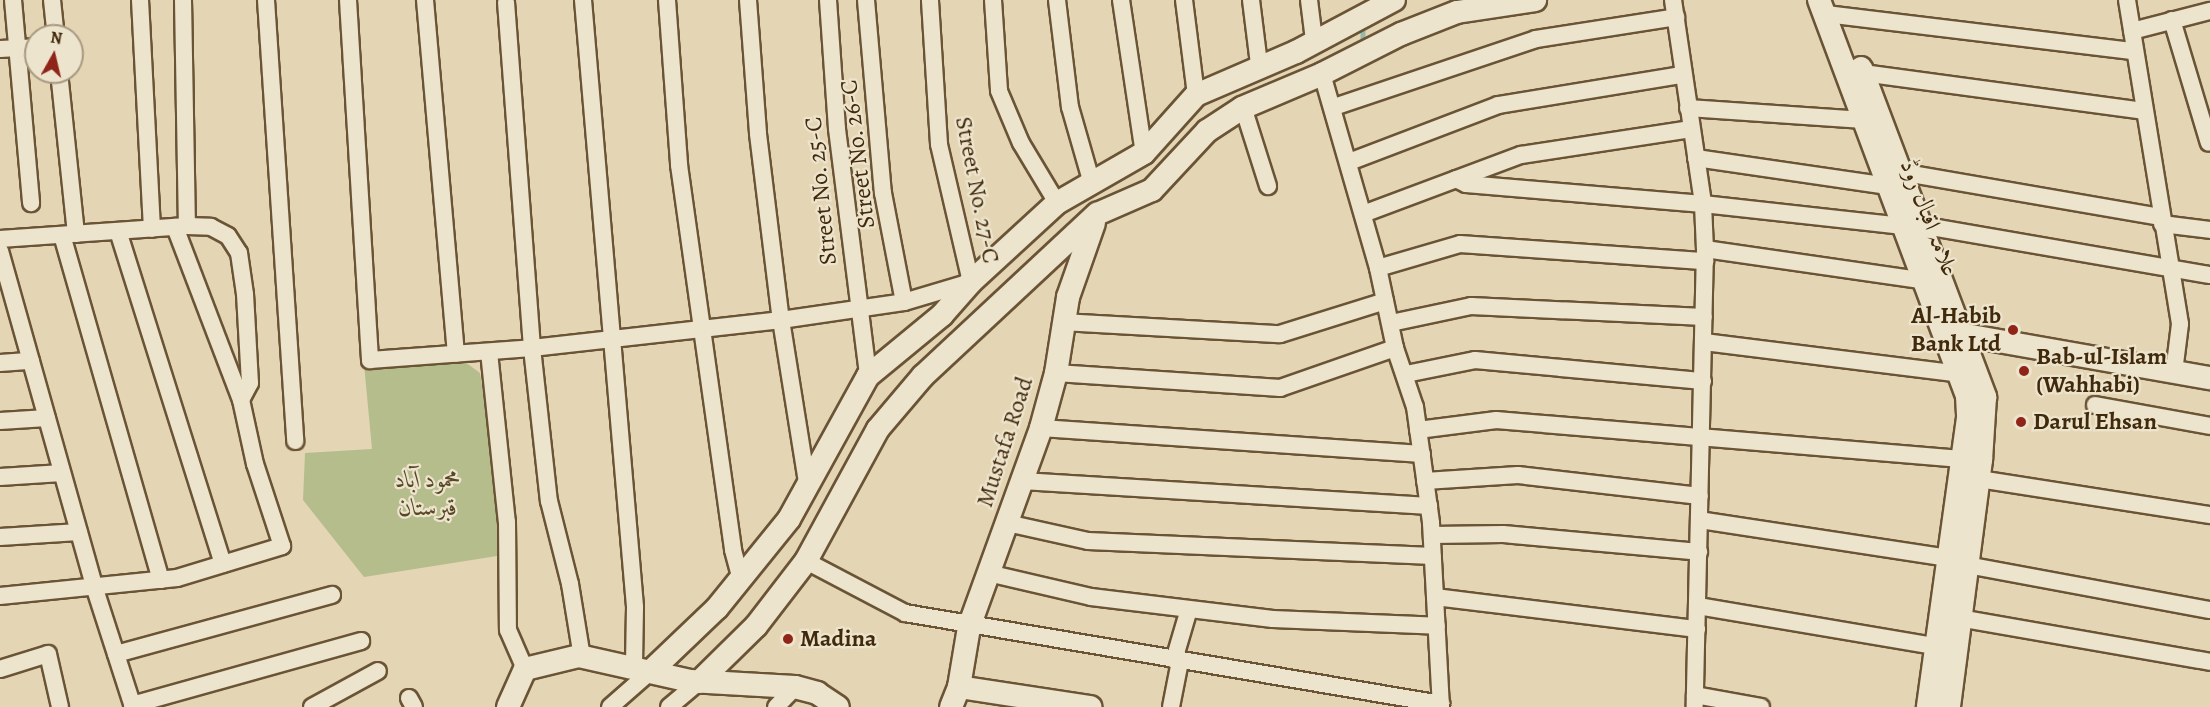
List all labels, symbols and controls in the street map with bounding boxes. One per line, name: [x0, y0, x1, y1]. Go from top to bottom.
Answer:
north arrow: [24, 24, 84, 84]
text: N: [49, 26, 64, 50]
street label: Street No. 26-C: [835, 78, 881, 230]
street label: Street No. 27-C: [949, 114, 1005, 266]
street label: Street No. 25-C: [799, 115, 843, 267]
street label: علامہ اقبال روڈ: [1894, 156, 1964, 280]
place label: Al-Habib Bank Ltd: [1911, 302, 2001, 358]
marker: Al-Habib Bank Ltd: [2006, 323, 2020, 337]
place label: Bab-ul-Islam (Wahhabi): [2036, 343, 2167, 399]
marker: Bab-ul-Islam (Wahhabi): [2017, 364, 2031, 378]
street label: Mustafa Road: [970, 373, 1040, 511]
place label: Darul Ehsan: [2033, 408, 2157, 436]
marker: Darul Ehsan: [2014, 415, 2028, 429]
park label: محمود آباد قبرستان: [395, 466, 461, 522]
place label: Madina: [800, 625, 877, 653]
marker: Madina: [781, 632, 795, 646]

